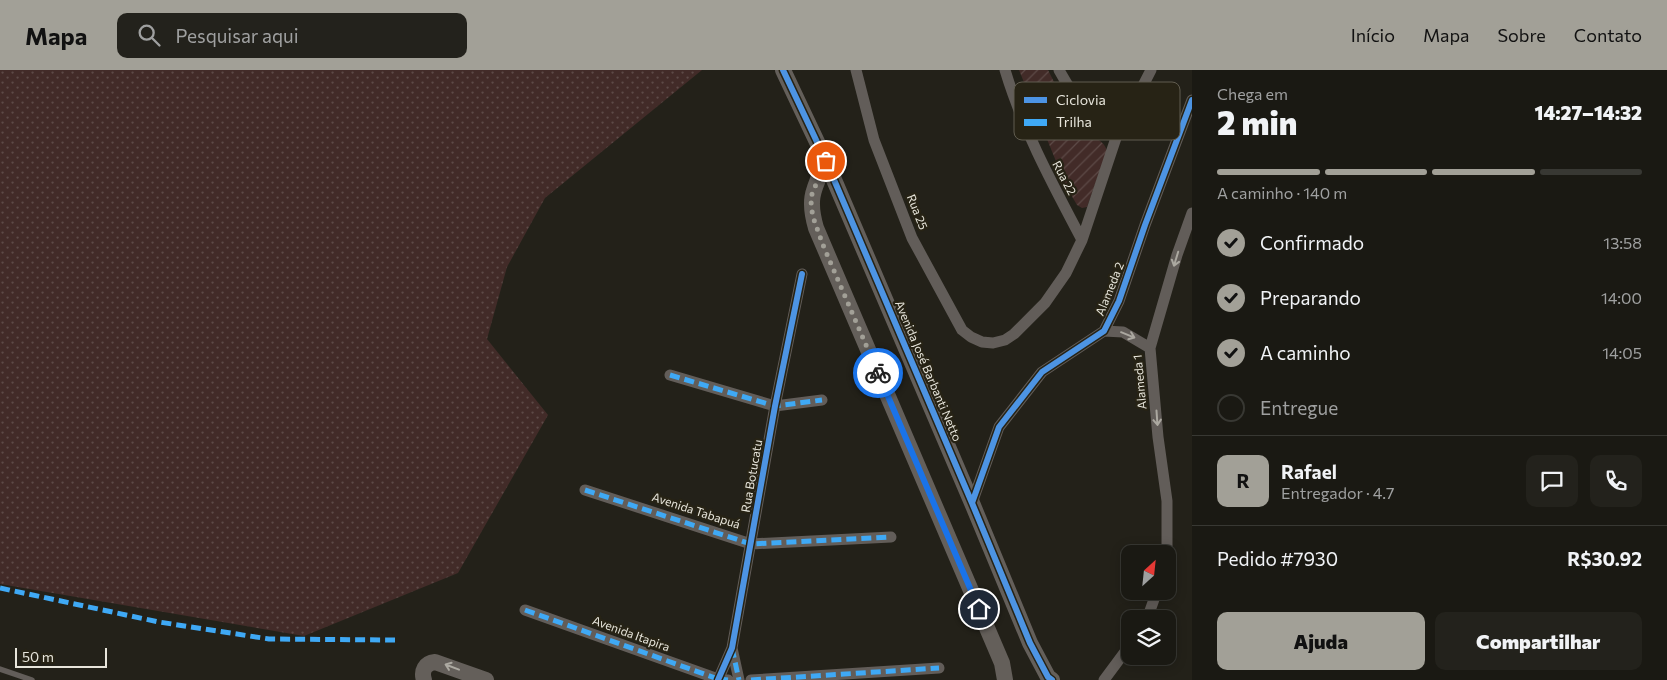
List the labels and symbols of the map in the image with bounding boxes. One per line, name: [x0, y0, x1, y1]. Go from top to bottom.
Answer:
legend: [1014, 82, 1180, 140]
text: Ciclovia: [1056, 91, 1106, 108]
text: Trilha: [1056, 113, 1092, 130]
pin: [805, 140, 847, 182]
street label: Rua 22: [1050, 158, 1080, 197]
street label: Rua 25: [905, 192, 931, 231]
one-way arrow: [1171, 251, 1181, 267]
street label: Alameda 2: [1092, 259, 1126, 317]
street label: Avenida José Barbanti Netto: [892, 298, 965, 444]
one-way arrow: [1120, 331, 1135, 341]
courier: [853, 348, 903, 398]
street label: Alameda 1: [1130, 354, 1148, 410]
one-way arrow: [1152, 410, 1161, 426]
street label: Rua Botucatu: [738, 438, 764, 513]
street label: Avenida Tabapuá: [650, 489, 742, 531]
north arrow: [1121, 545, 1176, 600]
pin: [958, 588, 1000, 630]
street label: Avenida Itapira: [591, 613, 672, 654]
scale bar: [15, 645, 108, 668]
one-way arrow: [445, 662, 460, 671]

